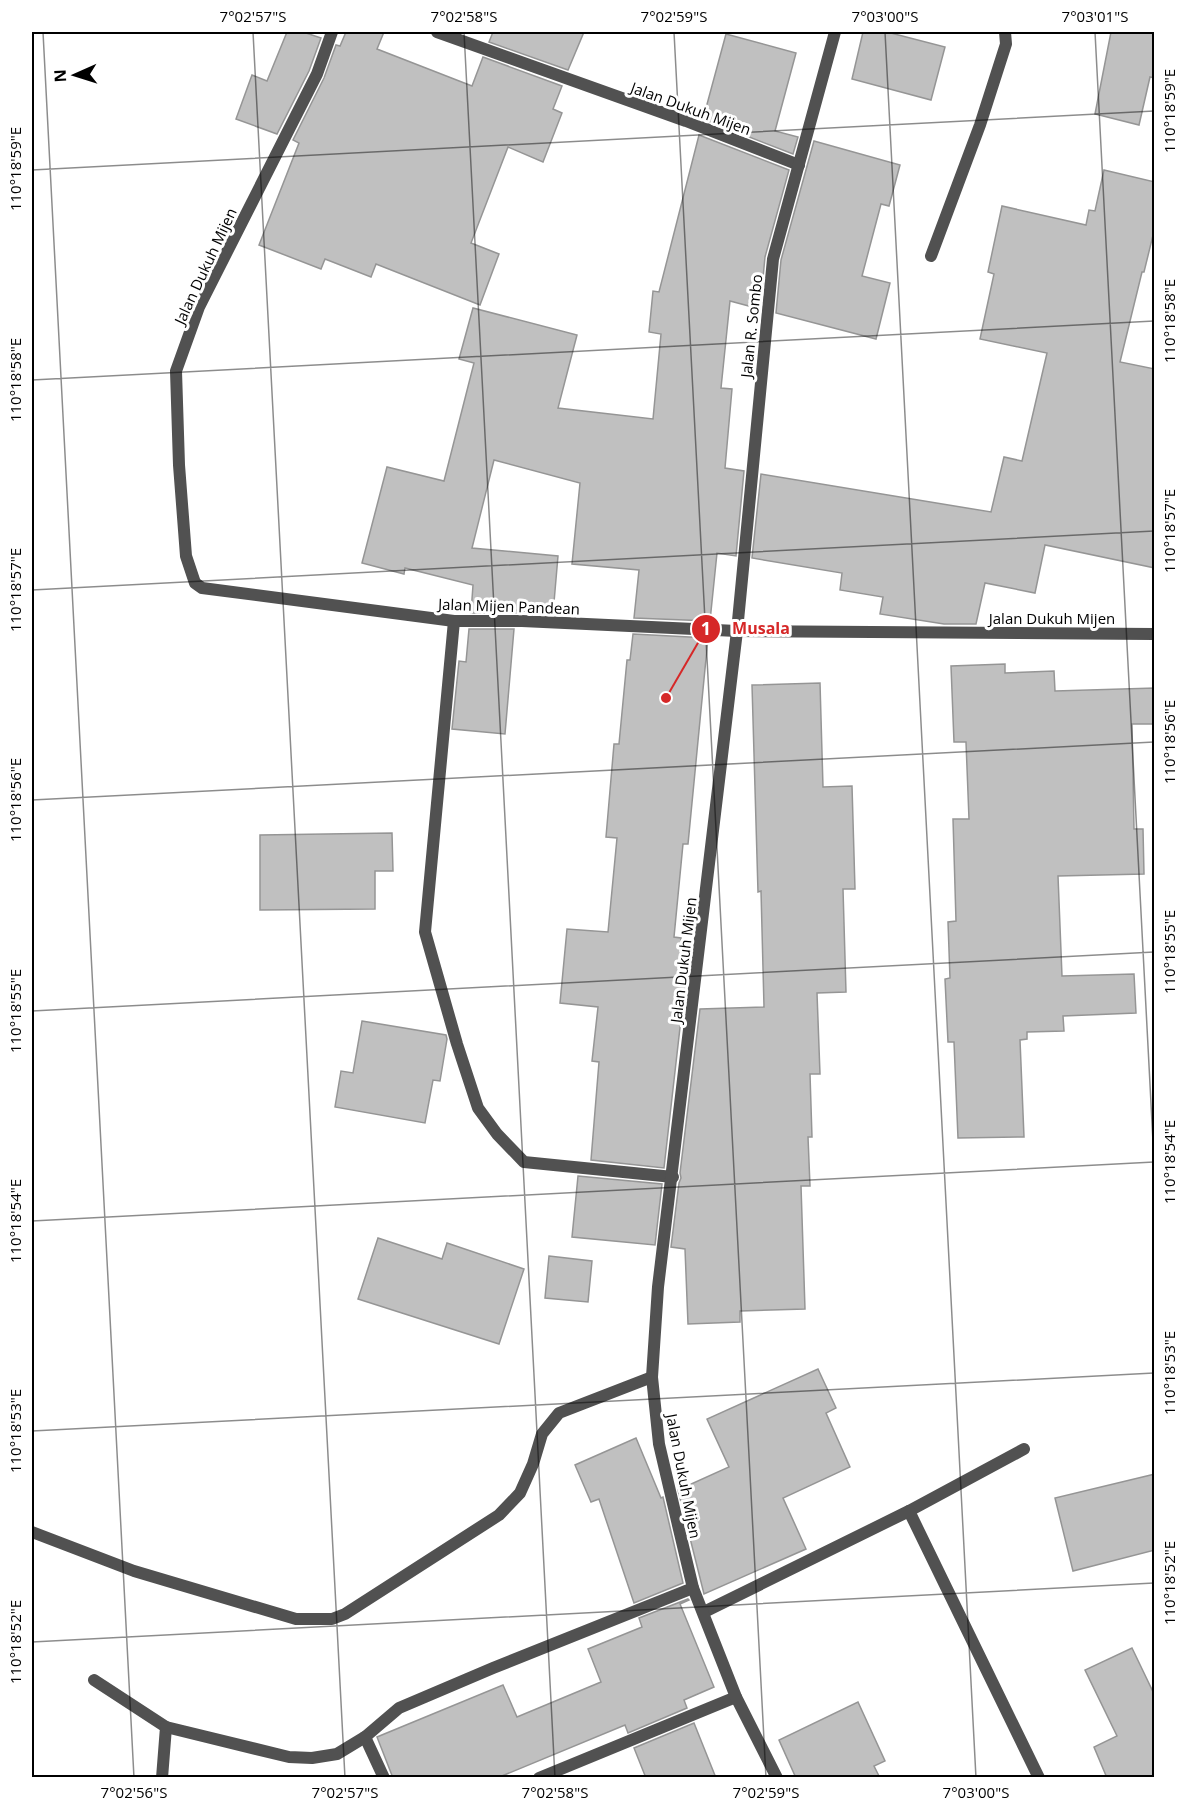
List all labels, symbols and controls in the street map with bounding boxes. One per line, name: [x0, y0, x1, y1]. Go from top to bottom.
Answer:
text: 7°02'57"S: [220, 6, 286, 26]
text: 7°02'58"S: [431, 6, 497, 26]
text: 7°02'59"S: [641, 6, 707, 26]
text: 7°03'00"S: [852, 6, 918, 26]
text: 7°03'01"S: [1062, 6, 1128, 26]
north arrow: [45, 45, 105, 105]
text: N: [49, 69, 71, 83]
text: 110°18'59"E: [1159, 69, 1179, 153]
street label: Jalan Dukuh Mijen: [626, 76, 754, 139]
text: 110°18'59"E: [5, 127, 25, 211]
street label: Jalan Dukuh Mijen: [168, 204, 241, 329]
street label: Jalan R. Sombo: [735, 273, 766, 381]
text: 110°18'58"E: [1159, 279, 1179, 363]
text: 110°18'58"E: [5, 338, 25, 422]
text: 110°18'57"E: [1159, 489, 1179, 573]
text: 110°18'57"E: [5, 548, 25, 632]
street label: Jalan Mijen Pandean: [436, 593, 580, 618]
street label: Jalan Dukuh Mijen: [987, 608, 1115, 628]
callout: Musala: [691, 612, 802, 646]
text: 1: [701, 616, 711, 640]
text: Musala: [732, 617, 790, 639]
text: 110°18'56"E: [1159, 700, 1179, 784]
text: 110°18'56"E: [5, 758, 25, 842]
street label: Jalan Dukuh Mijen: [665, 896, 701, 1026]
text: 110°18'55"E: [1159, 910, 1179, 994]
text: 110°18'55"E: [5, 969, 25, 1053]
text: 110°18'54"E: [1159, 1120, 1179, 1204]
text: 110°18'54"E: [5, 1179, 25, 1263]
text: 110°18'53"E: [1159, 1331, 1179, 1415]
text: 110°18'53"E: [5, 1389, 25, 1473]
street label: Jalan Dukuh Mijen: [662, 1410, 706, 1540]
text: 110°18'52"E: [1159, 1541, 1179, 1625]
text: 110°18'52"E: [5, 1600, 25, 1684]
text: 7°02'56"S: [101, 1782, 167, 1802]
text: 7°02'57"S: [312, 1782, 378, 1802]
text: 7°02'58"S: [522, 1782, 588, 1802]
text: 7°02'59"S: [733, 1782, 799, 1802]
text: 7°03'00"S: [943, 1782, 1009, 1802]

